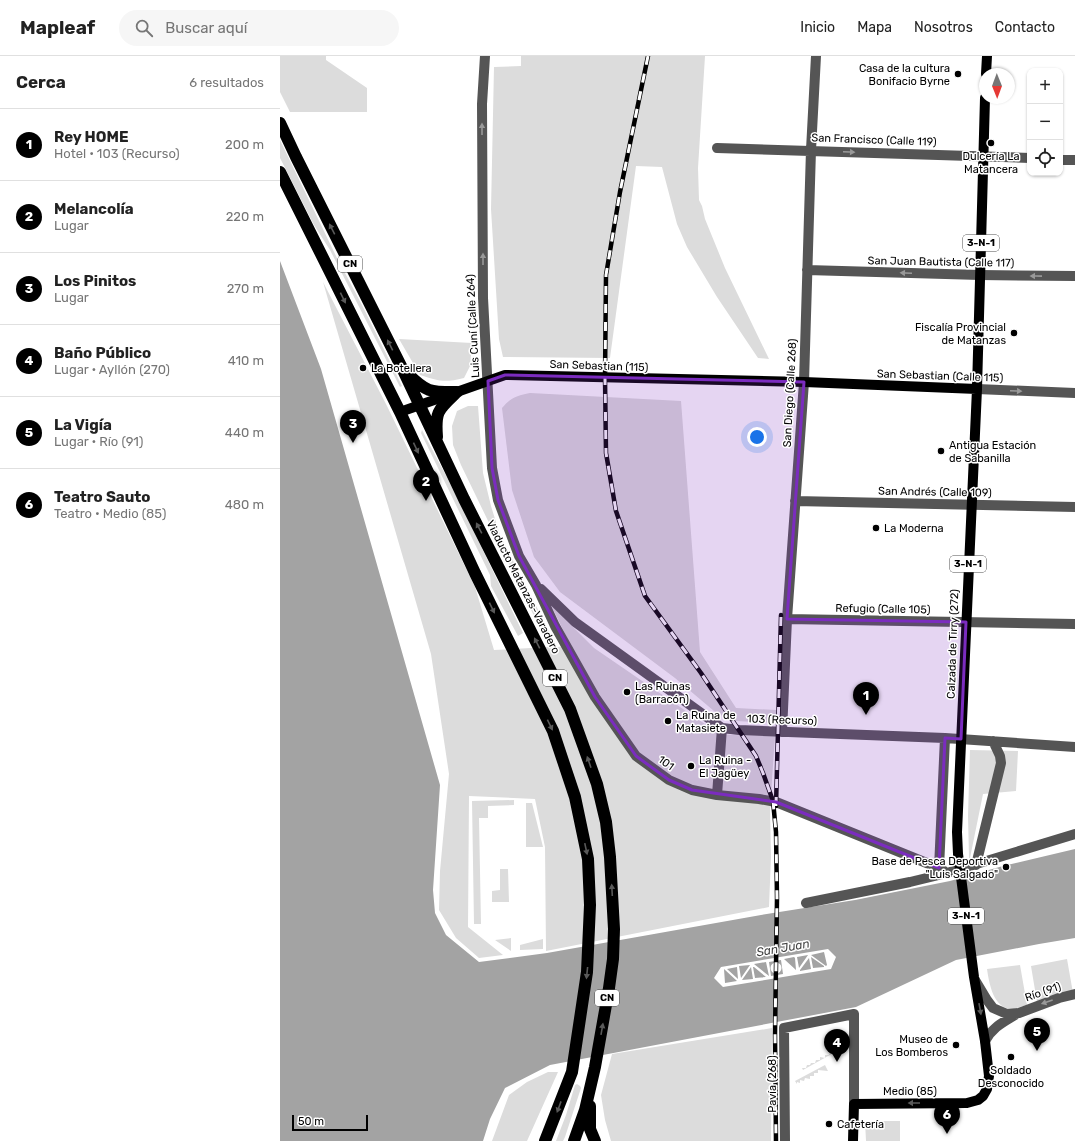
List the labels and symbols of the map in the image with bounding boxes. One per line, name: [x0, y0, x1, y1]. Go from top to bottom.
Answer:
place label: Casa de la cultura Bonifacio Byrne: [859, 62, 950, 88]
north arrow: [979, 68, 1015, 104]
marker: Casa de la cultura Bonifacio Byrne: [953, 69, 963, 79]
one-way arrow: [479, 122, 485, 135]
street label: San Francisco (Calle 119): [811, 131, 937, 149]
marker: Dulcería La Matancera: [986, 138, 996, 148]
one-way arrow: [843, 148, 855, 155]
place label: Dulcería La Matancera: [963, 150, 1019, 176]
one-way arrow: [329, 223, 335, 235]
road number: 3-N-1: [963, 235, 999, 251]
one-way arrow: [480, 252, 486, 265]
street label: San Juan Bautista (Calle 117): [868, 254, 1015, 270]
road number: CN: [338, 256, 362, 272]
one-way arrow: [899, 270, 912, 276]
one-way arrow: [1030, 272, 1042, 279]
street label: Luis Cuní (Calle 264): [464, 274, 482, 378]
one-way arrow: [340, 292, 346, 304]
place label: Fiscalía Provincial de Matanzas: [915, 321, 1006, 347]
marker: Fiscalía Provincial de Matanzas: [1009, 328, 1019, 338]
street label: San Diego (Calle 268): [781, 338, 799, 448]
one-way arrow: [387, 339, 393, 351]
street label: San Sebastian (115): [549, 358, 649, 374]
place label: La Botellera: [371, 362, 432, 375]
marker: La Botellera: [358, 363, 368, 373]
street label: San Sebastian (Calle 115): [877, 367, 1004, 385]
one-way arrow: [1010, 387, 1022, 394]
pin: 3: [340, 410, 366, 443]
your location: [747, 427, 767, 447]
place label: Antigua Estación de Sabanilla: [949, 439, 1036, 465]
one-way arrow: [413, 442, 419, 453]
marker: Antigua Estación de Sabanilla: [936, 446, 946, 456]
pin: 2: [413, 468, 439, 501]
street label: San Andrés (Calle 109): [878, 485, 992, 499]
street label: Viaducto Matanzas-Varadero: [484, 518, 562, 656]
one-way arrow: [475, 522, 482, 533]
place label: La Moderna: [884, 522, 944, 535]
marker: La Moderna: [871, 523, 881, 533]
road number: 3-N-1: [950, 556, 986, 572]
street label: Calzada de Tirry (272): [945, 589, 961, 699]
one-way arrow: [489, 602, 495, 614]
street label: Refugio (Calle 105): [835, 602, 931, 616]
one-way arrow: [534, 638, 540, 649]
road number: CN: [543, 670, 567, 686]
place label: Las Ruinas (Barracón): [635, 680, 691, 706]
pin: 1: [853, 682, 879, 715]
marker: Las Ruinas (Barracón): [622, 687, 632, 697]
place label: La Ruina de Matasiete: [676, 709, 736, 735]
street label: 103 (Recurso): [747, 712, 817, 728]
marker: La Ruina de Matasiete: [663, 716, 673, 726]
one-way arrow: [547, 719, 553, 730]
street label: 101: [656, 753, 676, 773]
place label: La Ruina - El Jagüey: [699, 754, 751, 780]
one-way arrow: [586, 756, 592, 768]
marker: La Ruina - El Jagüey: [686, 761, 696, 771]
one-way arrow: [583, 843, 589, 855]
place label: Base de Pesca Deportiva "Luis Salgado": [871, 855, 998, 881]
marker: Base de Pesca Deportiva "Luis Salgado": [1001, 862, 1011, 872]
one-way arrow: [608, 884, 615, 896]
road number: 3-N-1: [948, 908, 984, 924]
water label: San Juan: [755, 936, 811, 960]
one-way arrow: [584, 967, 590, 979]
street label: Río (91): [1023, 980, 1063, 1004]
road number: CN: [595, 990, 619, 1006]
one-way arrow: [1040, 1000, 1052, 1006]
one-way arrow: [977, 1003, 983, 1015]
pin: 5: [1024, 1018, 1050, 1051]
one-way arrow: [599, 1022, 605, 1035]
pin: 4: [824, 1029, 850, 1062]
place label: Museo de Los Bomberos: [875, 1033, 948, 1059]
marker: Museo de Los Bomberos: [951, 1040, 961, 1050]
marker: Soldado Desconocido: [1006, 1052, 1016, 1062]
street label: Pavía (268): [766, 1055, 779, 1113]
place label: Soldado Desconocido: [978, 1064, 1044, 1090]
street label: Medio (85): [883, 1085, 937, 1098]
one-way arrow: [907, 1100, 920, 1106]
one-way arrow: [555, 1101, 561, 1113]
pin: 6: [934, 1101, 960, 1134]
scale bar: [292, 1113, 368, 1132]
place label: Cafetería: [837, 1118, 884, 1131]
marker: Cafetería: [824, 1119, 834, 1129]

